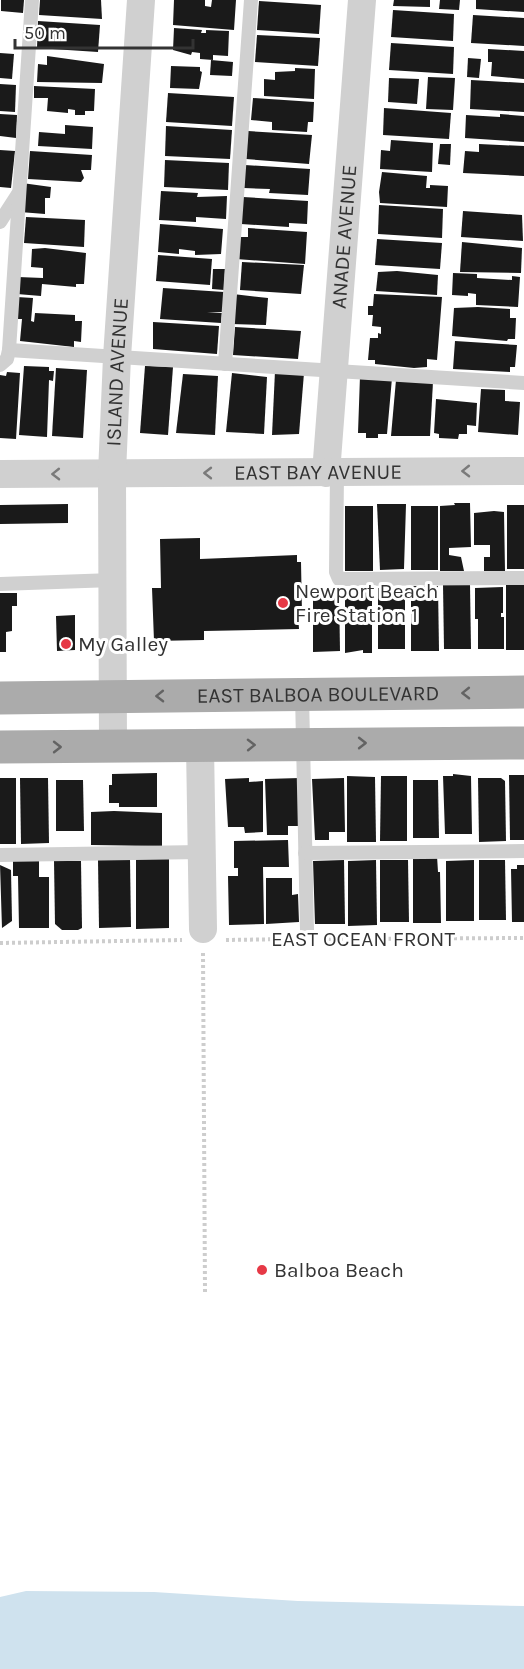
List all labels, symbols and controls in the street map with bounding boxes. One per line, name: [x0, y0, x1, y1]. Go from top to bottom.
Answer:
scale bar: [15, 12, 194, 50]
text: 50 m: [24, 22, 66, 44]
street label: ANADE AVENUE: [327, 164, 361, 310]
street label: ISLAND AVENUE: [101, 297, 133, 447]
street label: EAST BAY AVENUE: [234, 460, 402, 485]
one-way arrow: [461, 465, 470, 477]
one-way arrow: [203, 467, 212, 479]
one-way arrow: [52, 468, 61, 480]
place label: Newport Beach Fire Station 1: [295, 579, 439, 627]
marker: Newport Beach Fire Station 1: [276, 596, 290, 610]
place label: My Galley: [78, 632, 168, 656]
marker: My Galley: [59, 637, 73, 651]
street label: EAST BALBOA BOULEVARD: [196, 681, 439, 708]
one-way arrow: [461, 686, 470, 699]
one-way arrow: [155, 690, 164, 702]
one-way arrow: [357, 737, 366, 749]
one-way arrow: [247, 738, 256, 751]
one-way arrow: [52, 740, 61, 753]
street label: EAST OCEAN FRONT: [271, 927, 455, 951]
place label: Balboa Beach: [274, 1258, 404, 1282]
marker: Balboa Beach: [255, 1263, 269, 1277]

